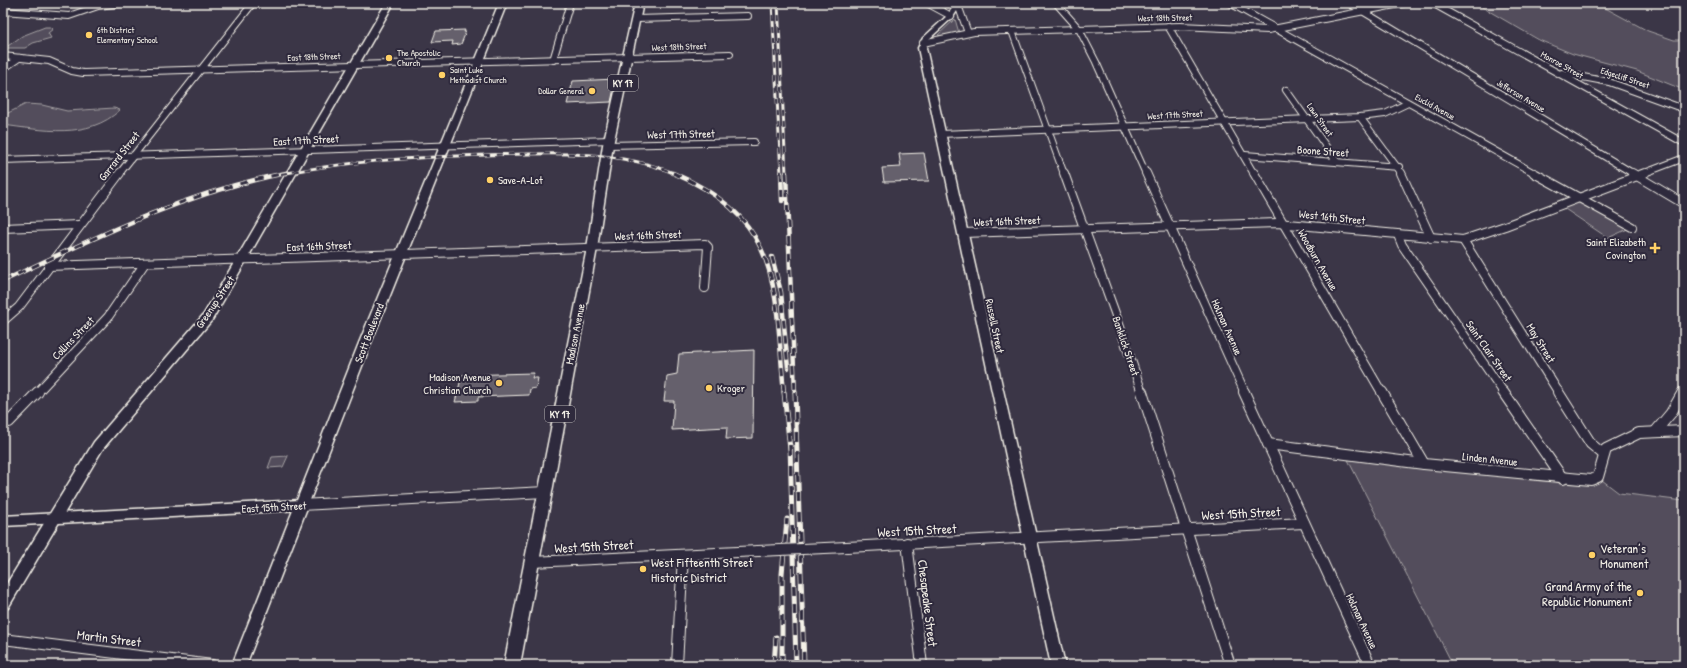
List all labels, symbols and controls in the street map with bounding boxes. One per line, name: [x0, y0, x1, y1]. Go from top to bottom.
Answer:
street label: West 18th Street: [1137, 12, 1193, 24]
place label: 6th District Elementary School: [97, 24, 158, 46]
marker: 6th District Elementary School: [84, 30, 94, 40]
street label: West 18th Street: [651, 40, 708, 54]
place label: The Apostolic Church: [397, 47, 441, 69]
street label: Monroe Street: [1539, 48, 1586, 82]
street label: East 18th Street: [287, 50, 342, 64]
marker: The Apostolic Church: [384, 53, 394, 63]
place label: Saint Luke Methodist Church: [450, 64, 507, 86]
street label: Edgecliff Street: [1599, 64, 1652, 92]
marker: Saint Luke Methodist Church: [437, 70, 447, 80]
road number: KY 17: [608, 75, 638, 91]
street label: Jefferson Avenue: [1494, 77, 1548, 115]
place label: Dollar General: [538, 85, 585, 97]
marker: Dollar General: [587, 86, 597, 96]
street label: Euclid Avenue: [1413, 91, 1457, 123]
street label: Lawn Street: [1304, 101, 1336, 140]
street label: West 17th Street: [1147, 108, 1204, 122]
street label: West 17th Street: [647, 126, 715, 142]
street label: Garrard Street: [95, 128, 143, 184]
street label: East 17th Street: [273, 131, 339, 149]
street label: Boone Street: [1297, 142, 1350, 160]
place label: Save-A-Lot: [498, 173, 543, 187]
marker: Save-A-Lot: [485, 175, 495, 185]
street label: West 16th Street: [1298, 207, 1366, 227]
street label: West 16th Street: [973, 213, 1041, 229]
street label: West 16th Street: [614, 227, 682, 243]
street label: Woodburn Avenue: [1295, 227, 1341, 294]
place label: Saint Elizabeth Covington: [1586, 235, 1646, 262]
street label: East 16th Street: [286, 238, 352, 254]
marker: Saint Elizabeth Covington: [1649, 242, 1661, 254]
street label: Greenup Street: [192, 273, 238, 331]
street label: Holman Avenue: [1208, 297, 1246, 358]
street label: Russell Street: [982, 298, 1008, 355]
street label: Scott Boulevard: [351, 301, 387, 365]
street label: Madison Avenue: [562, 302, 588, 366]
street label: Collins Street: [49, 313, 97, 363]
street label: Banklick Street: [1109, 315, 1143, 378]
street label: Saint Clair Street: [1463, 318, 1515, 384]
street label: May Street: [1523, 321, 1559, 365]
place label: Madison Avenue Christian Church: [423, 370, 492, 397]
marker: Madison Avenue Christian Church: [494, 378, 504, 388]
place label: Kroger: [717, 381, 746, 395]
marker: Kroger: [704, 383, 714, 393]
road number: KY 17: [545, 406, 575, 422]
street label: Linden Avenue: [1462, 449, 1519, 469]
street label: East 15th Street: [241, 498, 307, 516]
street label: West 15th Street: [1201, 502, 1281, 524]
street label: West 15th Street: [877, 519, 957, 541]
street label: West 15th Street: [554, 535, 634, 557]
place label: Veteran’s Monument: [1600, 539, 1649, 572]
marker: Veteran’s Monument: [1587, 550, 1597, 560]
place label: West Fifteenth Street Historic District: [651, 553, 754, 586]
street label: Chesapeake Street: [914, 558, 942, 648]
marker: West Fifteenth Street Historic District: [638, 564, 648, 574]
place label: Grand Army of the Republic Monument: [1542, 577, 1633, 610]
marker: Grand Army of the Republic Monument: [1635, 588, 1645, 598]
street label: Holman Avenue: [1343, 591, 1381, 652]
street label: Martin Street: [76, 625, 143, 651]

